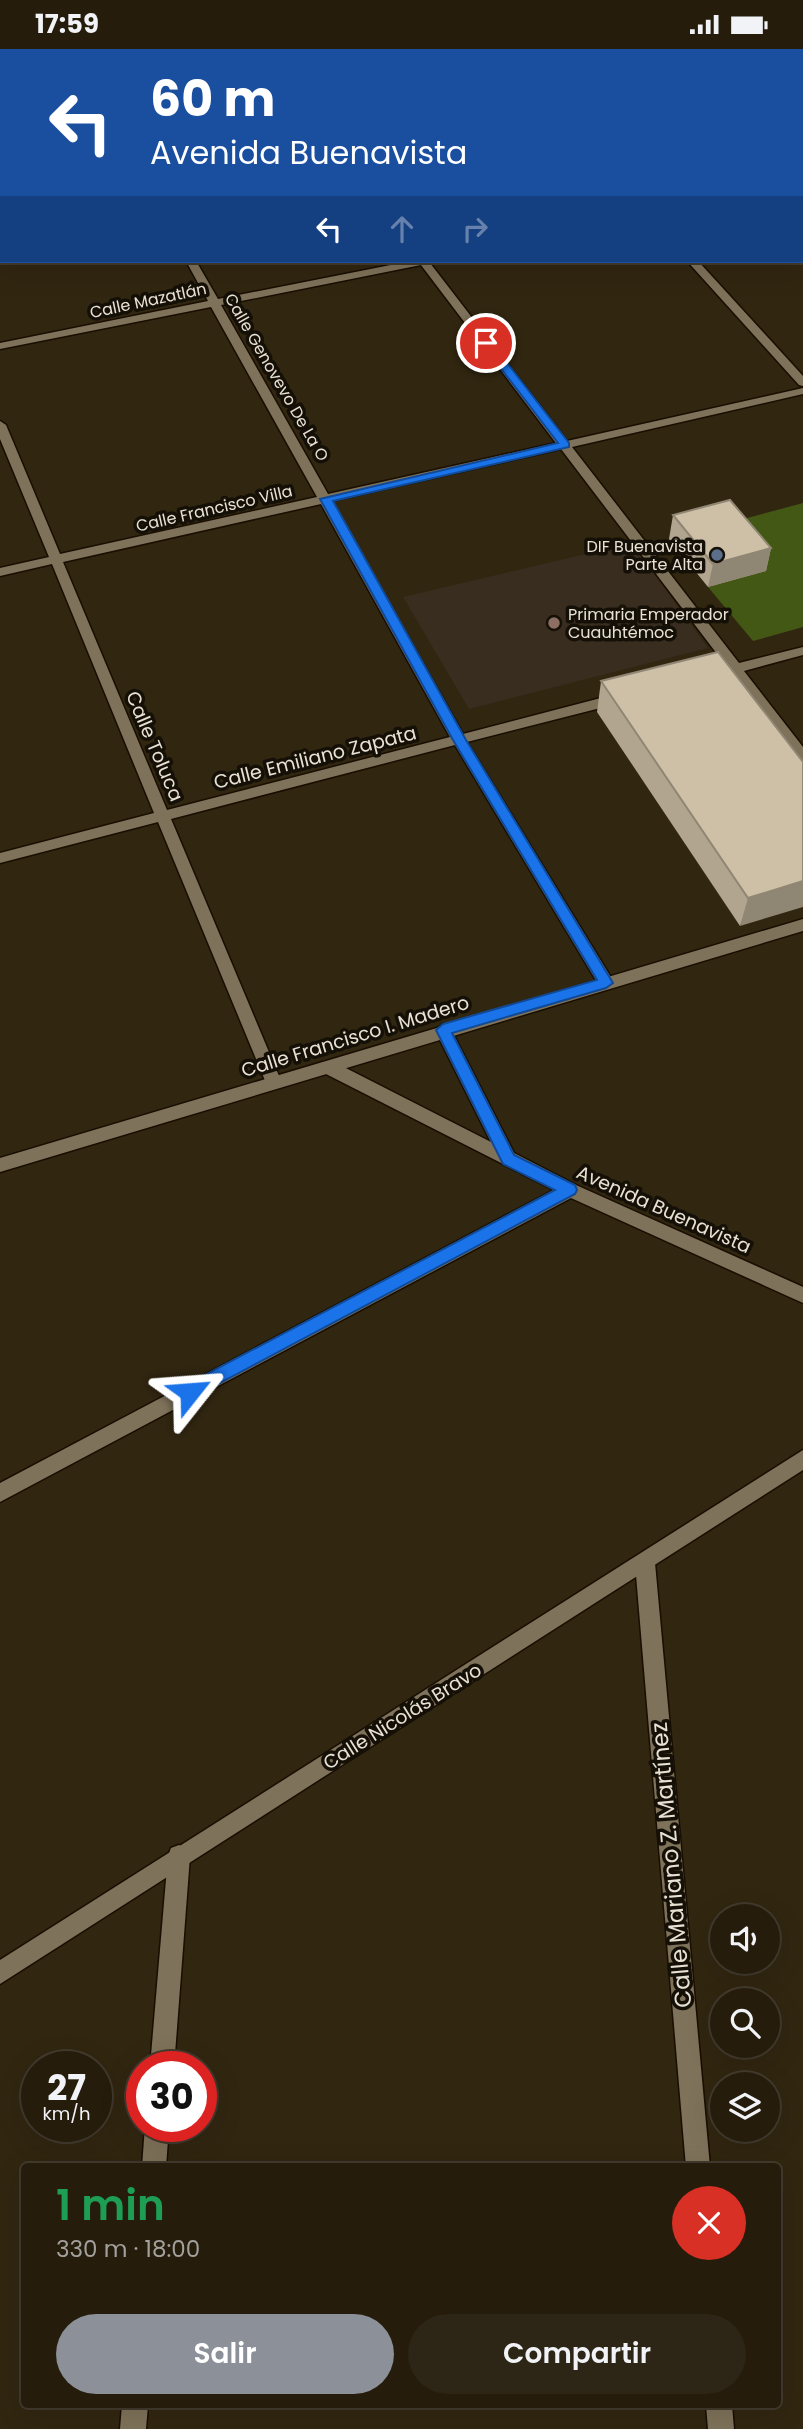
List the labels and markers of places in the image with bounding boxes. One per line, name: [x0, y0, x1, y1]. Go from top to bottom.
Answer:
pin: [456, 313, 516, 373]
place label: DIF Buenavista Parte Alta: [586, 535, 703, 576]
marker: DIF Buenavista Parte Alta: [709, 547, 725, 563]
place label: Primaria Emperador Cuauhtémoc: [568, 603, 729, 644]
marker: Primaria Emperador Cuauhtémoc: [546, 615, 562, 631]

